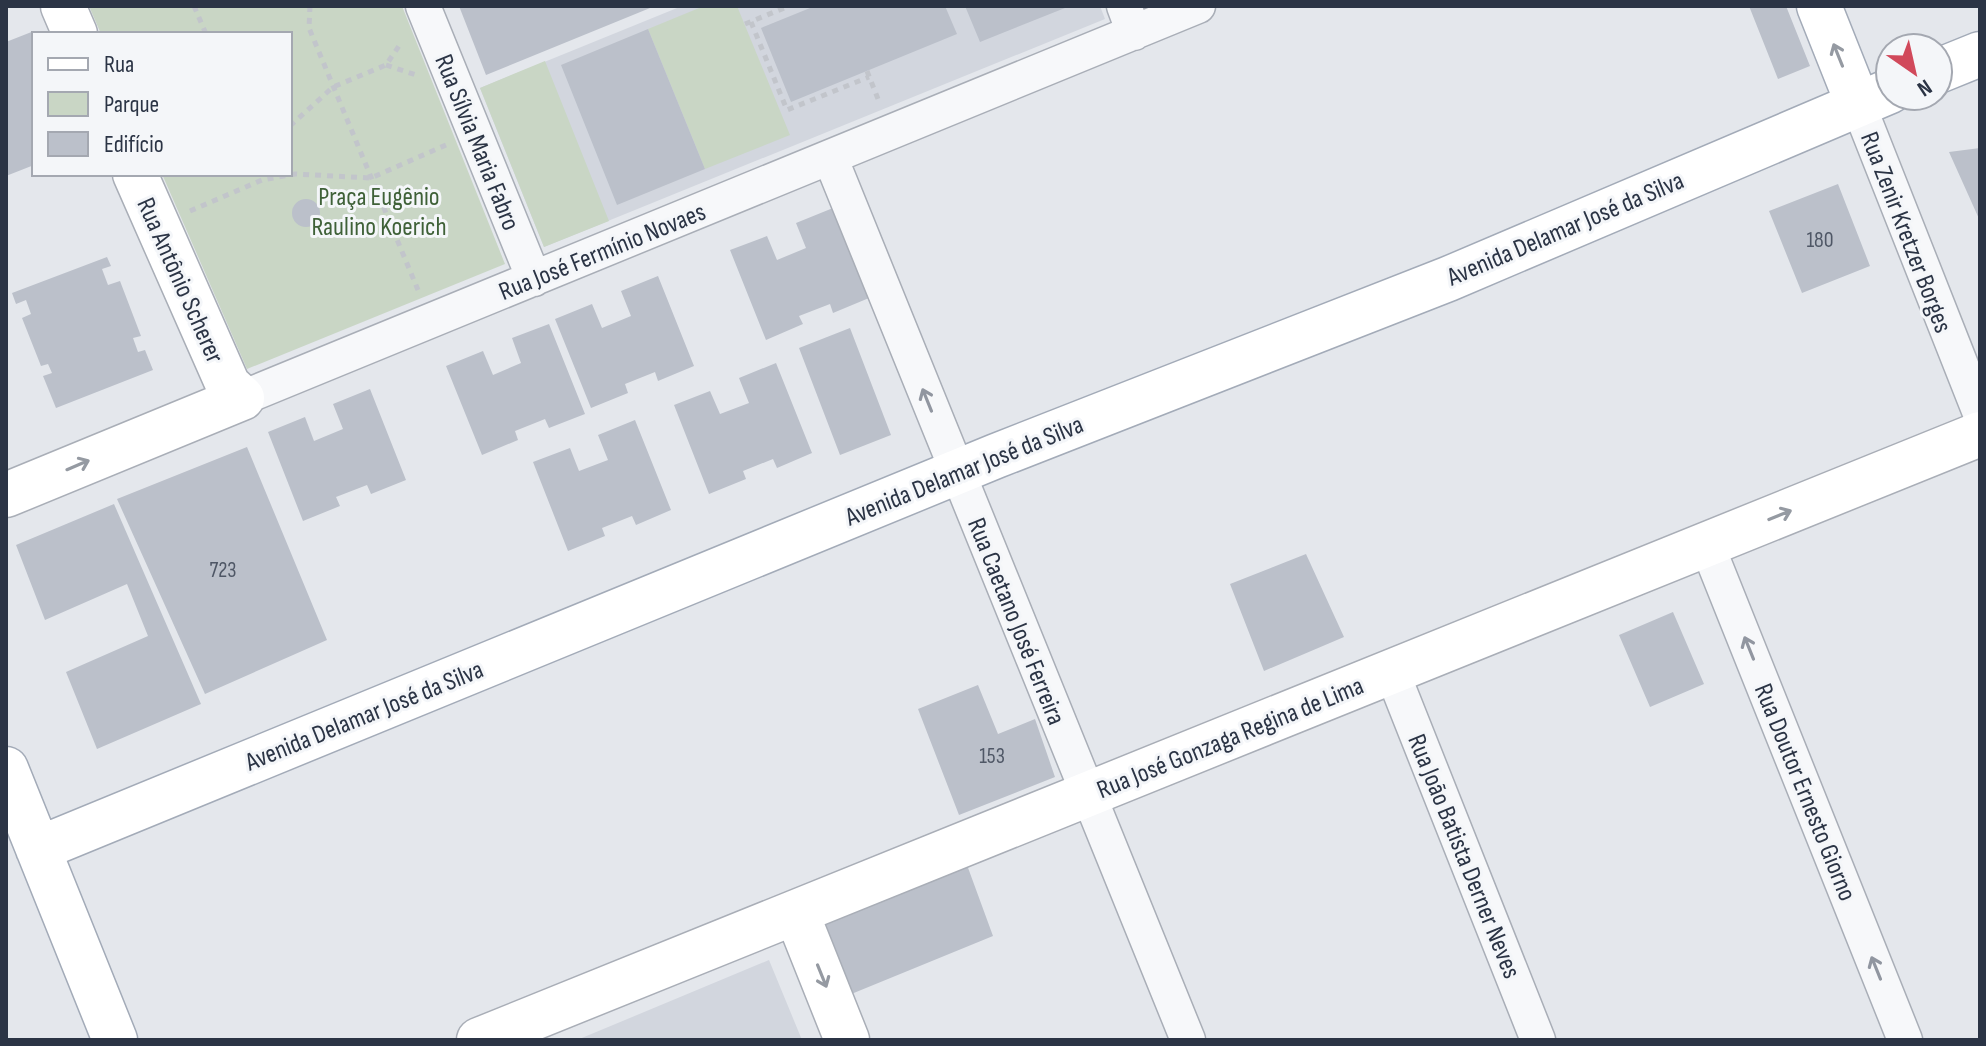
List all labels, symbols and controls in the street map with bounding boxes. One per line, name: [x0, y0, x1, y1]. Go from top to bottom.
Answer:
legend: [32, 32, 292, 176]
north arrow: [1874, 32, 1954, 112]
one-way arrow: [1830, 43, 1844, 68]
text: Rua: [104, 50, 134, 79]
street label: Rua Sílvia Maria Fabro: [427, 50, 526, 235]
text: N: [1912, 73, 1937, 102]
text: Parque: [104, 90, 159, 119]
street label: Rua Zenir Kretzer Borges: [1853, 128, 1958, 337]
text: Edifício: [104, 130, 164, 159]
street label: Avenida Delamar José da Silva: [1442, 165, 1689, 294]
park label: Praça Eugênio Raulino Koerich: [311, 182, 447, 243]
street label: Rua Antônio Scherer: [129, 193, 230, 368]
street label: Rua José Fermínio Novaes: [495, 197, 710, 308]
house number: 180: [1806, 227, 1834, 254]
one-way arrow: [919, 388, 933, 413]
street label: Avenida Delamar José da Silva: [840, 409, 1088, 534]
one-way arrow: [65, 456, 90, 471]
one-way arrow: [1767, 507, 1791, 522]
street label: Rua Caetano José Ferreira: [960, 514, 1071, 729]
house number: 723: [209, 557, 237, 584]
one-way arrow: [1740, 636, 1755, 661]
street label: Avenida Delamar José da Silva: [240, 654, 488, 779]
street label: Rua José Gonzaga Regina de Lima: [1093, 671, 1368, 806]
street label: Rua Doutor Ernesto Giorno: [1747, 679, 1862, 906]
street label: Rua João Batista Derner Neves: [1400, 730, 1527, 983]
house number: 153: [979, 743, 1005, 770]
one-way arrow: [1868, 956, 1883, 981]
one-way arrow: [815, 963, 830, 988]

